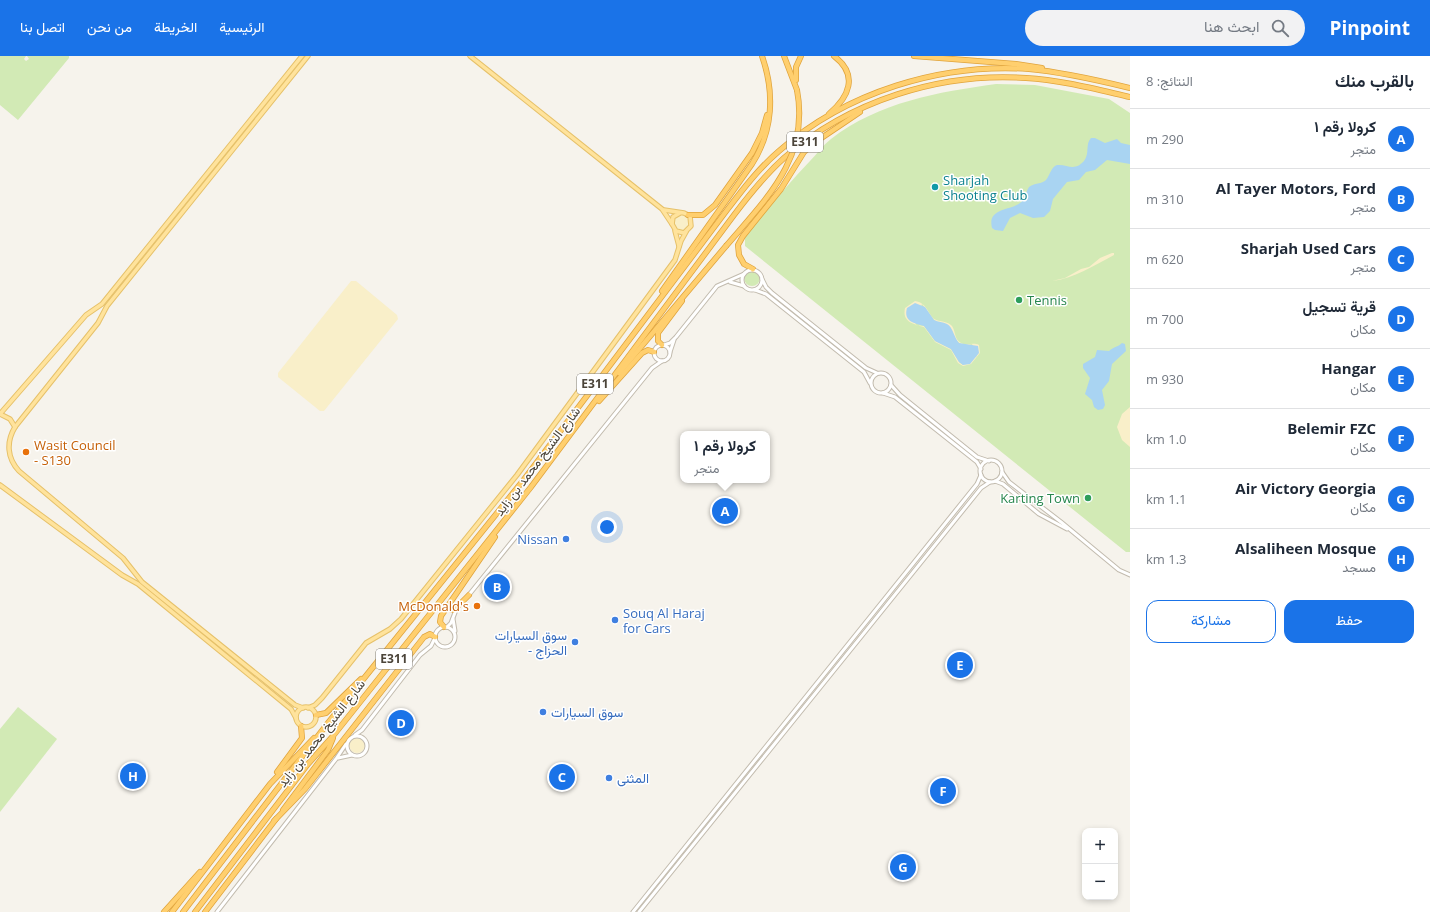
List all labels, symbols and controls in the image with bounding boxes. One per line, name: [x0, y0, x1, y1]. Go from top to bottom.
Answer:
search box: [1025, 10, 1305, 46]
text: Pinpoint: [1329, 15, 1410, 41]
text: ابحث هنا: [1204, 16, 1259, 36]
text: اتصل بنا: [20, 17, 65, 36]
text: من نحن: [87, 17, 132, 36]
text: الخريطة: [154, 17, 197, 36]
text: الرئيسية: [219, 17, 265, 36]
icon: search: [1269, 17, 1291, 39]
text: بالقرب منك: [1335, 69, 1414, 92]
text: النتائج: 8: [1146, 72, 1193, 90]
text: كرولا رقم ١: [1314, 116, 1376, 136]
text: 290 m: [1146, 130, 1184, 148]
text: A: [1397, 130, 1406, 148]
road number: E311: [787, 132, 823, 152]
text: متجر: [1351, 140, 1376, 158]
place label: Sharjah Shooting Club: [943, 171, 1028, 204]
text: Al Tayer Motors, Ford: [1216, 178, 1376, 198]
marker: Sharjah Shooting Club: [930, 182, 940, 192]
text: 310 m: [1146, 190, 1184, 208]
text: B: [1397, 190, 1405, 208]
text: متجر: [1351, 198, 1376, 216]
text: Sharjah Used Cars: [1241, 238, 1376, 258]
text: 620 m: [1146, 250, 1184, 268]
text: C: [1397, 250, 1405, 268]
text: متجر: [1351, 258, 1376, 276]
place label: Tennis: [1027, 291, 1067, 309]
marker: Tennis: [1014, 295, 1024, 305]
text: قرية تسجيل: [1303, 296, 1376, 316]
text: 700 m: [1146, 310, 1184, 328]
text: D: [1396, 310, 1406, 328]
text: مكان: [1350, 320, 1376, 338]
text: Hangar: [1321, 358, 1376, 378]
text: 930 m: [1146, 370, 1184, 388]
text: E: [1397, 370, 1405, 388]
road number: E311: [577, 374, 613, 394]
text: مكان: [1350, 378, 1376, 396]
street label: شارع الشيخ محمد بن زايد: [490, 403, 585, 520]
text: Belemir FZC: [1287, 418, 1376, 438]
text: 1.0 km: [1146, 430, 1187, 448]
text: F: [1397, 430, 1405, 448]
popup: [680, 431, 770, 483]
text: كرولا رقم ١: [694, 435, 756, 455]
place label: Wasit Council - S130: [34, 436, 115, 469]
text: مكان: [1350, 438, 1376, 456]
marker: Wasit Council - S130: [21, 447, 31, 457]
text: متجر: [694, 459, 720, 477]
text: Air Victory Georgia: [1235, 478, 1376, 498]
place label: Karting Town: [1000, 489, 1080, 507]
text: 1.1 km: [1146, 490, 1187, 508]
text: G: [1396, 490, 1406, 508]
marker: Karting Town: [1083, 493, 1093, 503]
pin: A: [712, 496, 738, 526]
text: مكان: [1350, 498, 1376, 516]
your location: [597, 517, 617, 537]
place label: Nissan: [517, 530, 558, 548]
marker: Nissan: [561, 534, 571, 544]
text: Alsaliheen Mosque: [1235, 538, 1376, 558]
text: 1.3 km: [1146, 550, 1187, 568]
text: H: [1396, 550, 1406, 568]
text: مسجد: [1342, 558, 1376, 576]
pin: B: [484, 572, 510, 602]
place label: McDonald's: [398, 597, 469, 615]
button: مشاركة: [1146, 600, 1276, 643]
button: حفظ: [1284, 600, 1414, 643]
marker: McDonald's: [472, 601, 482, 611]
place label: Souq Al Haraj for Cars: [623, 604, 705, 637]
marker: Souq Al Haraj for Cars: [610, 615, 620, 625]
place label: سوق السيارات - الحزاج: [495, 626, 567, 660]
marker: سوق السيارات - الحزاج: [570, 637, 580, 647]
road number: E311: [376, 649, 412, 669]
pin: E: [947, 650, 973, 680]
street label: شارع الشيخ محمد بن زايد: [273, 675, 370, 791]
place label: سوق السيارات: [551, 703, 623, 721]
marker: سوق السيارات: [538, 707, 548, 717]
pin: D: [388, 708, 414, 738]
pin: H: [120, 761, 146, 791]
pin: C: [549, 762, 575, 792]
place label: المثنى: [617, 769, 649, 787]
marker: المثنى: [604, 773, 614, 783]
pin: F: [930, 776, 956, 806]
map controls: [1082, 828, 1118, 900]
button: +: [1082, 828, 1118, 864]
pin: G: [890, 852, 916, 882]
button: −: [1082, 864, 1118, 900]

